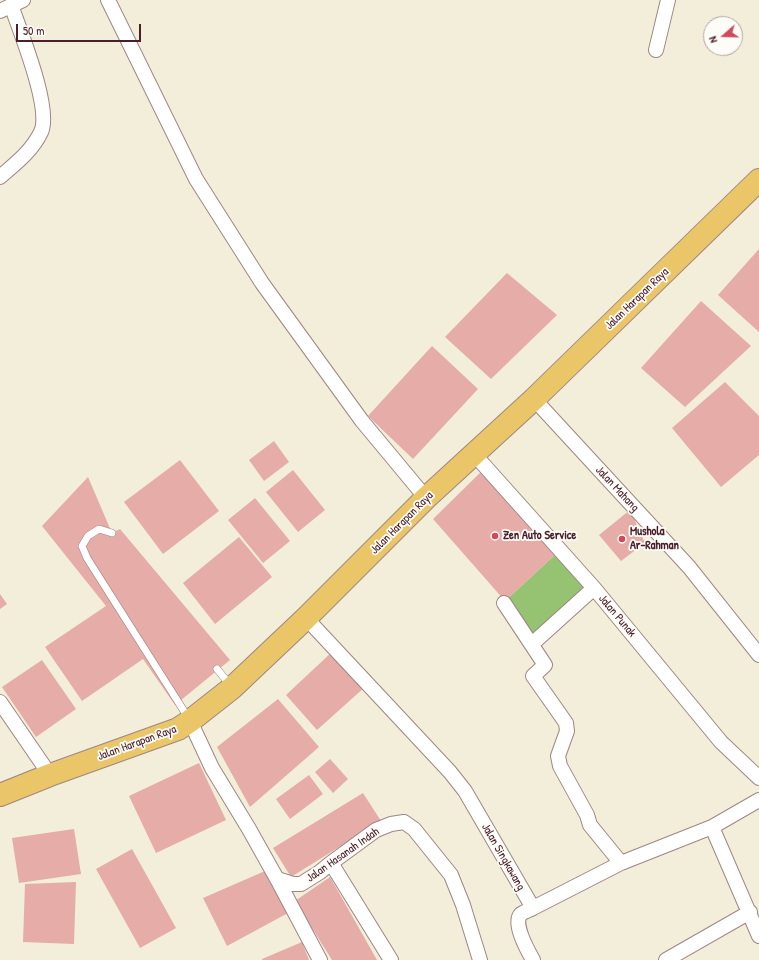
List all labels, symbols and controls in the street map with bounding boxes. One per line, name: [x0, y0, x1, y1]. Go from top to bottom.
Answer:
scale bar: [18, 16, 143, 42]
north arrow: [703, 16, 743, 56]
text: 50 m: [23, 22, 44, 39]
text: N: [705, 35, 720, 45]
street label: Jalan Harapan Raya: [602, 265, 672, 333]
street label: Jalan Mahang: [592, 463, 642, 515]
street label: Jalan Harapan Raya: [368, 489, 436, 557]
place label: Mushola Ar-Rahman: [630, 525, 679, 553]
place label: Zen Auto Service: [503, 529, 576, 543]
marker: Zen Auto Service: [490, 531, 500, 541]
marker: Mushola Ar-Rahman: [617, 534, 627, 544]
street label: Jalan Punak: [595, 592, 639, 640]
street label: Jalan Harapan Raya: [96, 722, 178, 764]
street label: Jalan Singkawang: [478, 821, 528, 893]
street label: Jalan Hasanah Indah: [304, 825, 382, 885]

